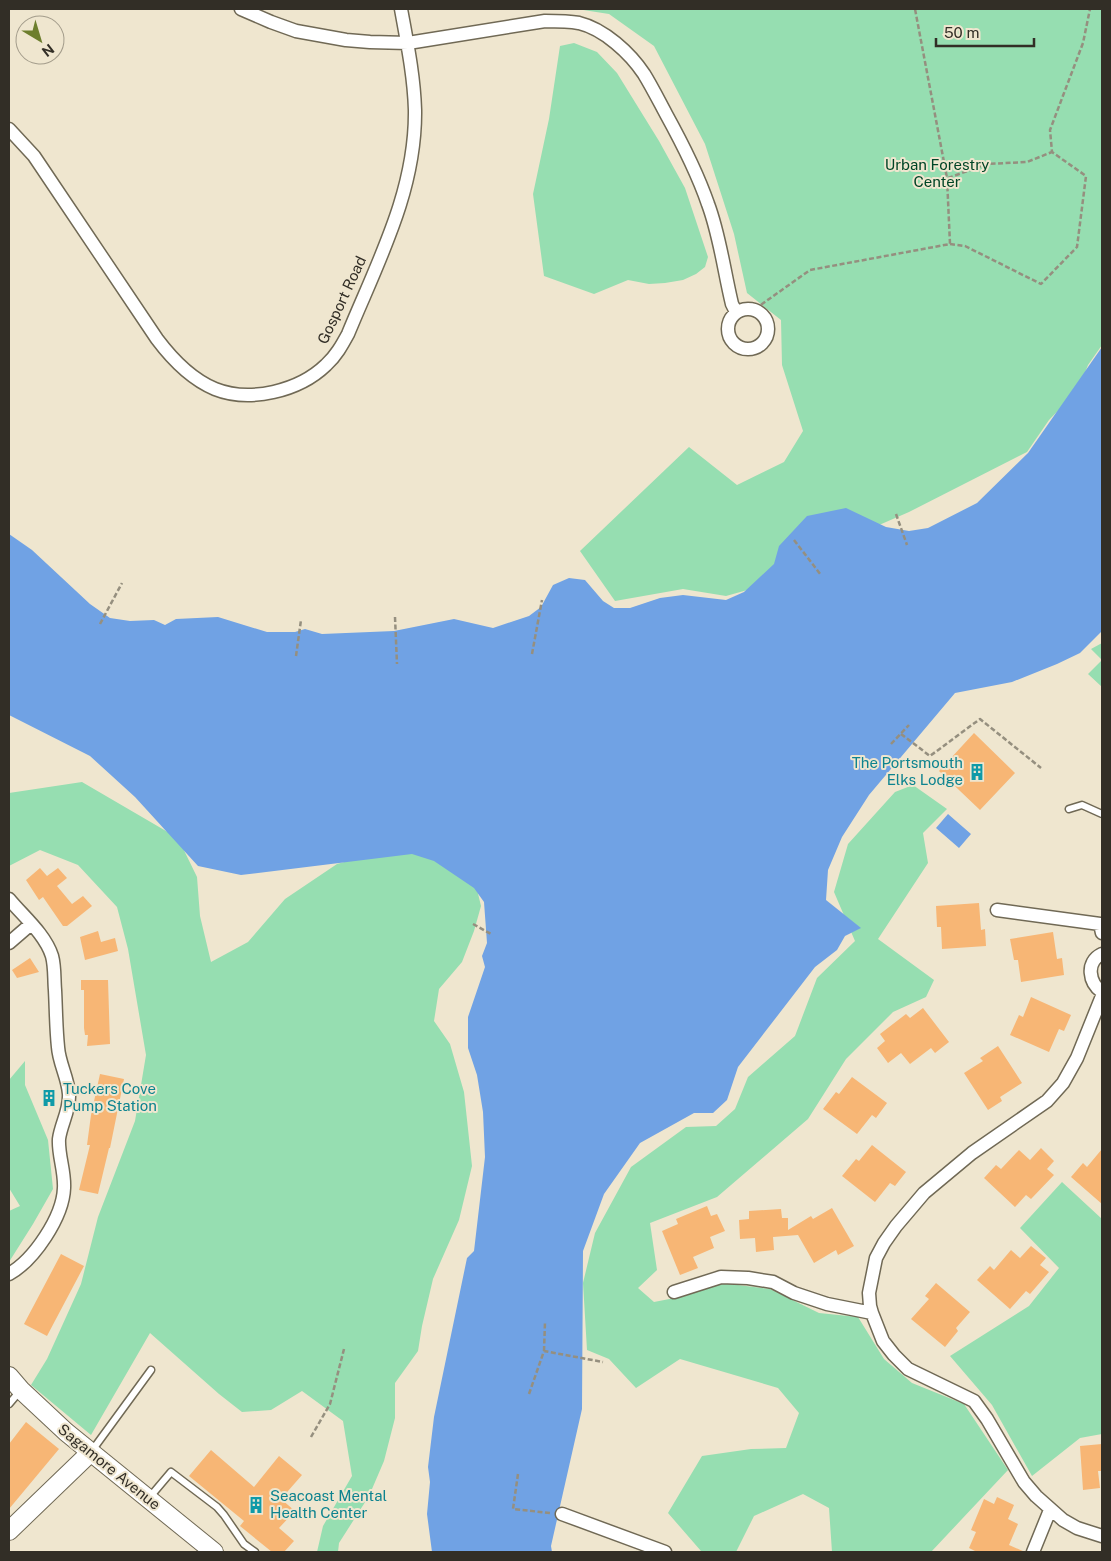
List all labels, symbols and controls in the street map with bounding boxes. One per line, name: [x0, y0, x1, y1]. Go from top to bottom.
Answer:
north arrow: [15, 15, 65, 65]
scale bar: [936, 15, 1034, 47]
text: 50 m: [944, 24, 979, 41]
text: N: [39, 41, 57, 60]
park label: Urban Forestry Center: [885, 156, 989, 190]
street label: Gosport Road: [314, 253, 369, 346]
place label: The Portsmouth Elks Lodge: [852, 754, 963, 788]
building icon: The Portsmouth Elks Lodge: [967, 762, 987, 782]
place label: Tuckers Cove Pump Station: [63, 1080, 157, 1114]
building icon: Tuckers Cove Pump Station: [39, 1088, 59, 1108]
street label: Sagamore Avenue: [55, 1420, 164, 1513]
place label: Seacoast Mental Health Center: [270, 1487, 387, 1521]
building icon: Seacoast Mental Health Center: [246, 1495, 266, 1515]

